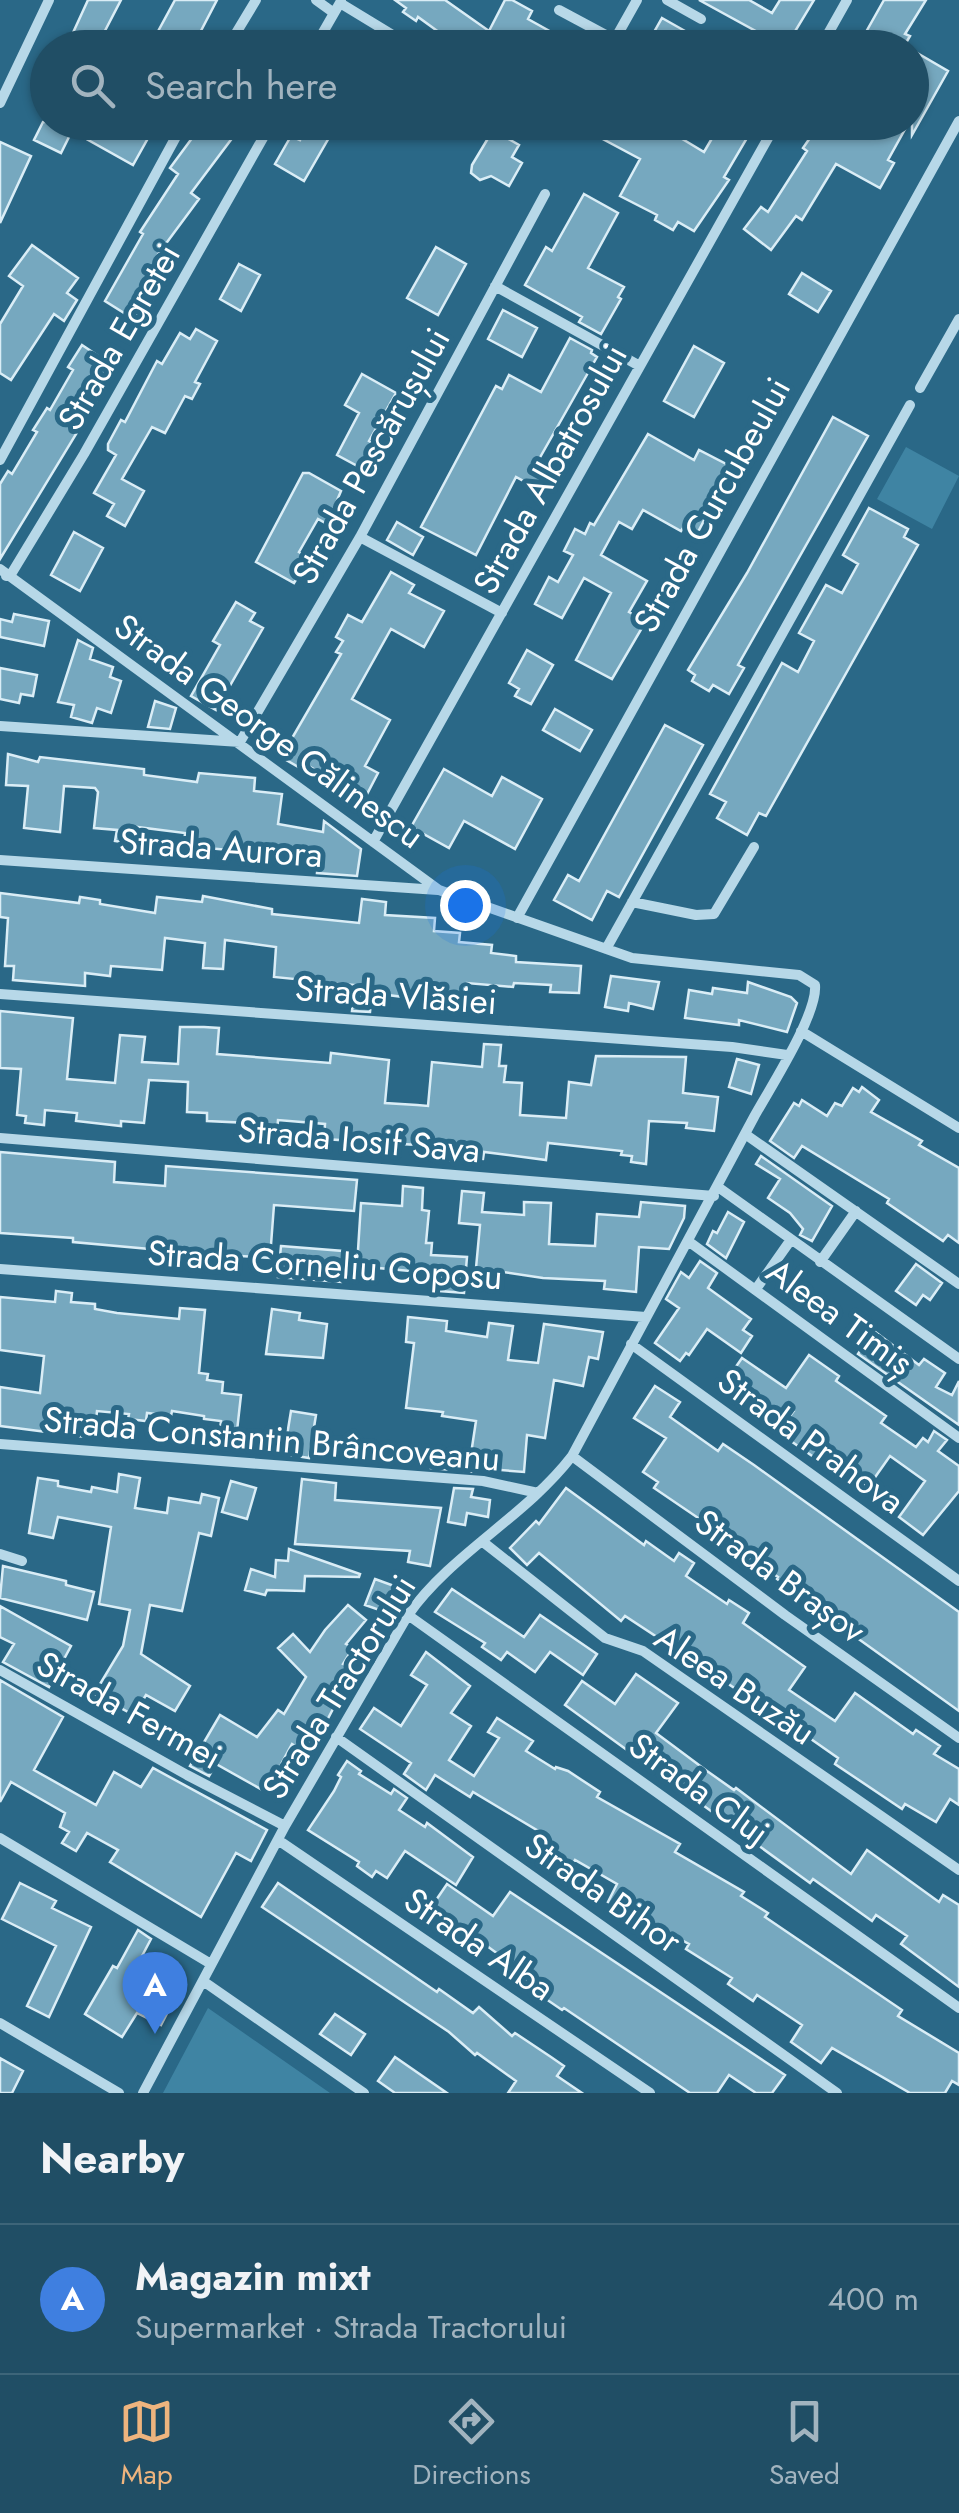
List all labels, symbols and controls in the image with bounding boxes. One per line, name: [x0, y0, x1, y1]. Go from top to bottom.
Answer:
search box: [30, 30, 929, 140]
icon: search: [65, 58, 120, 113]
text: Search here: [145, 58, 337, 113]
street label: Strada Egretei: [45, 234, 193, 440]
street label: Strada Pescărușului: [280, 319, 462, 593]
street label: Strada Albatrosului: [461, 335, 639, 603]
street label: Strada Curcubeului: [621, 368, 803, 642]
street label: Strada George Călinescu: [104, 602, 434, 860]
street label: Strada Aurora: [118, 816, 324, 880]
your location: [440, 880, 491, 931]
street label: Strada Vlăsiei: [293, 963, 499, 1027]
street label: Strada Iosif Sava: [236, 1104, 482, 1176]
street label: Strada Corneliu Coposu: [146, 1228, 504, 1302]
street label: Aleea Timiș: [756, 1247, 924, 1387]
street label: Strada Prahova: [707, 1356, 915, 1526]
street label: Strada Constantin Brâncoveanu: [42, 1394, 502, 1484]
street label: Strada Brașov: [684, 1497, 876, 1655]
street label: Strada Tractorului: [250, 1565, 428, 1809]
street label: Aleea Buzău: [645, 1613, 825, 1757]
street label: Strada Fermei: [27, 1639, 231, 1781]
street label: Strada Cluj: [618, 1721, 780, 1857]
street label: Strada Bihor: [514, 1820, 692, 1966]
street label: Strada Alba: [394, 1875, 564, 2013]
pin: A: [122, 1952, 188, 2034]
text: Nearby: [40, 2128, 184, 2189]
text: Magazin mixt: [135, 2249, 371, 2304]
text: A: [61, 2276, 84, 2322]
text: 400 m: [827, 2276, 919, 2322]
text: Supermarket · Strada Tractorului: [135, 2304, 567, 2350]
tab: Map: [119, 2394, 174, 2495]
tab: Directions: [412, 2394, 531, 2495]
tab: Saved: [769, 2394, 840, 2495]

